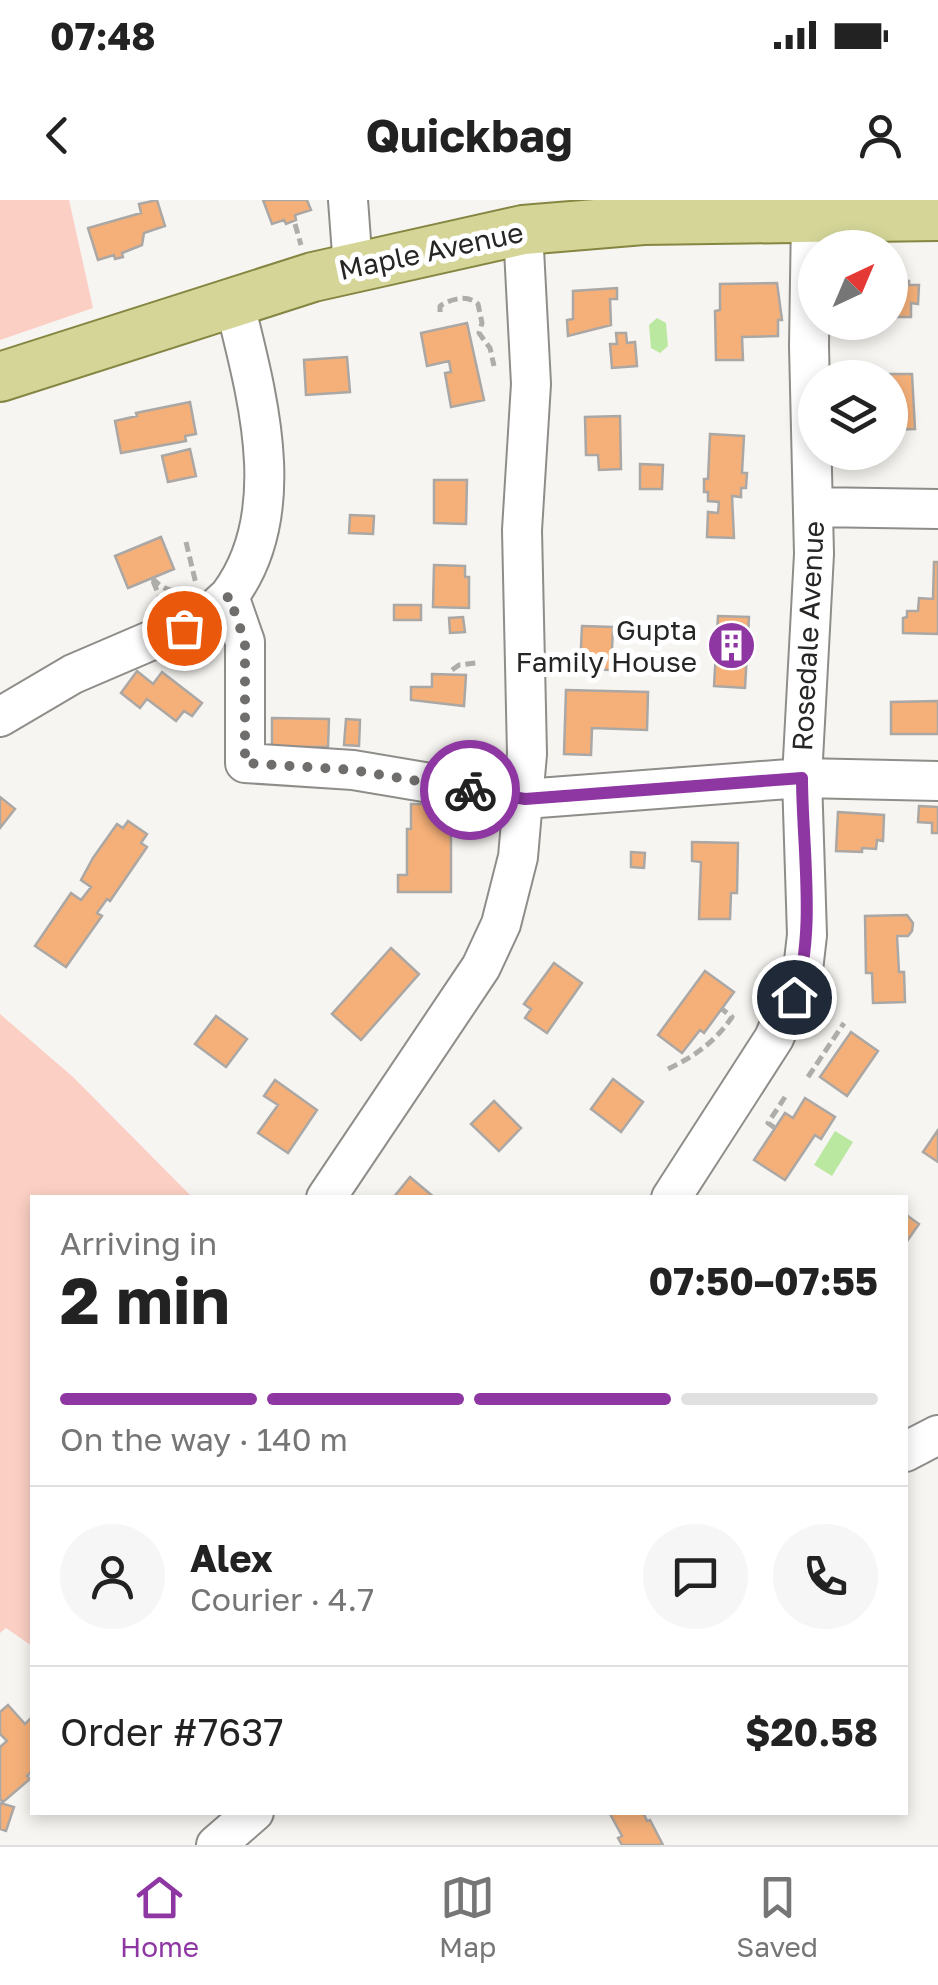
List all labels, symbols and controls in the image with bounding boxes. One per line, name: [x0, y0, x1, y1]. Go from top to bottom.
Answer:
text: 07:48: [50, 13, 156, 58]
icon: back: [30, 108, 85, 163]
text: Quickbag: [365, 108, 573, 162]
icon: person: [853, 108, 908, 163]
street label: Maple Avenue: [336, 215, 526, 286]
north arrow: [798, 230, 908, 340]
map controls: [798, 230, 908, 470]
button: layers: [798, 360, 908, 470]
street label: Rosedale Avenue: [785, 520, 830, 752]
pin: [142, 586, 227, 671]
icon: bag: [157, 601, 212, 656]
place label: Gupta Family House: [516, 613, 697, 678]
building icon: Gupta Family House: [706, 620, 758, 672]
courier: [420, 740, 520, 840]
icon: bike: [443, 763, 498, 818]
pin: [752, 955, 837, 1040]
icon: home: [767, 970, 822, 1025]
text: Arriving in: [60, 1224, 217, 1262]
text: 07:50–07:55: [648, 1258, 878, 1303]
text: 2 min: [60, 1260, 230, 1338]
text: On the way · 140 m: [60, 1420, 348, 1458]
button: person: [60, 1524, 165, 1629]
button: chat: [643, 1524, 748, 1629]
button: phone: [773, 1524, 878, 1629]
text: Alex: [190, 1535, 273, 1580]
text: Courier · 4.7: [190, 1580, 374, 1618]
text: Order #7637: [60, 1709, 284, 1754]
text: $20.58: [745, 1709, 878, 1754]
tab: Home: [120, 1870, 199, 1963]
tab: Map: [439, 1870, 496, 1963]
tab: Saved: [736, 1870, 818, 1963]

